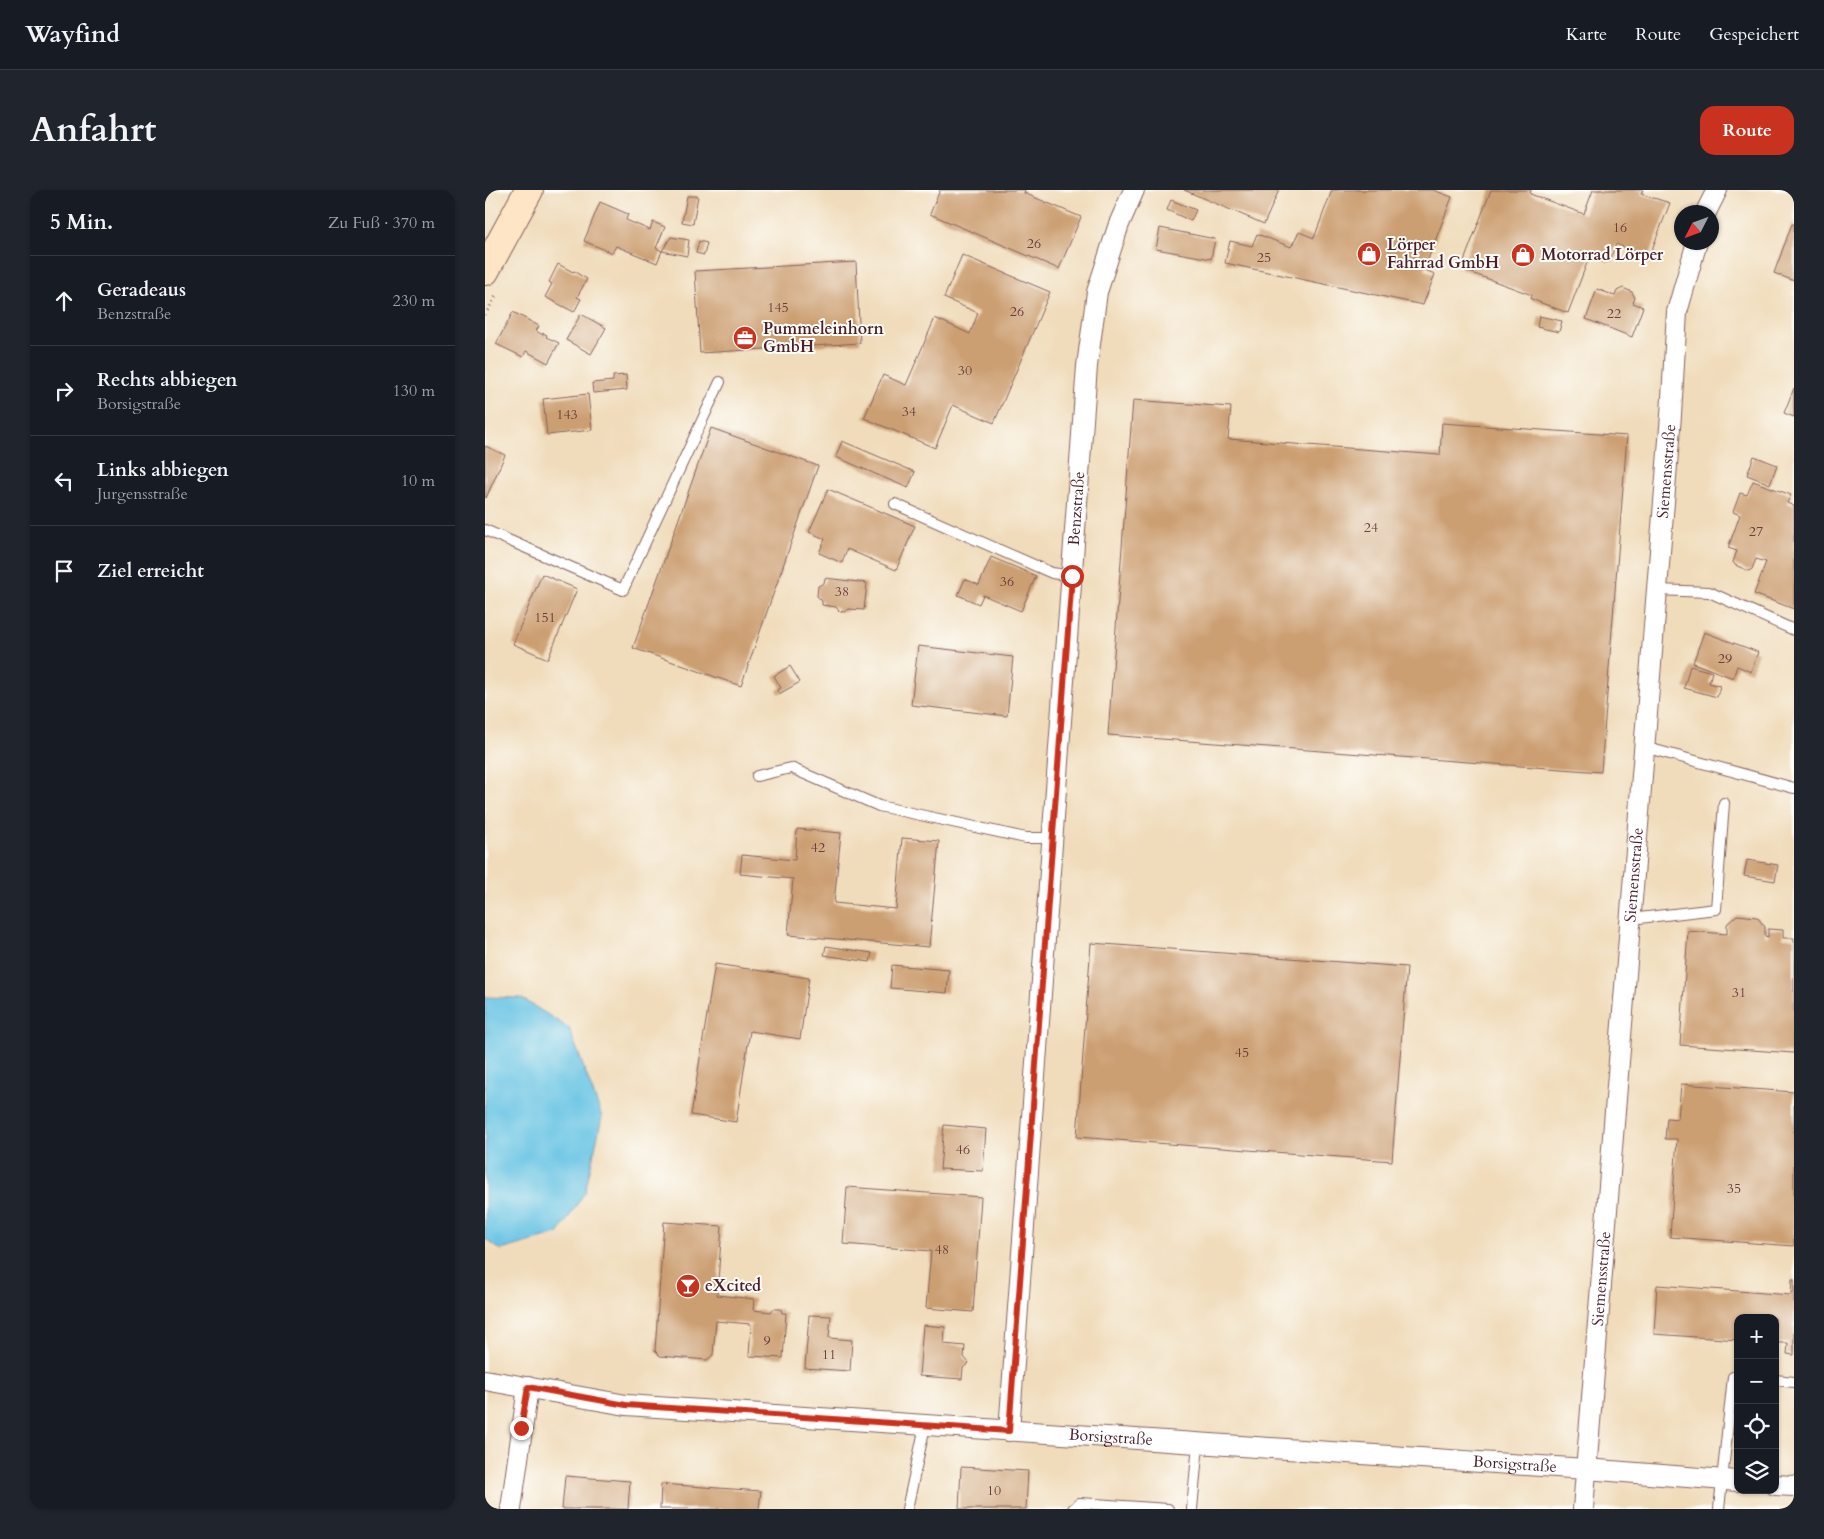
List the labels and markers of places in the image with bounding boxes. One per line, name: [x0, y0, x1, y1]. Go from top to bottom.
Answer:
place label: Lörper Fahrrad GmbH: [1387, 234, 1499, 274]
shop icon: Lörper Fahrrad GmbH: [1356, 241, 1382, 267]
shop icon: Motorrad Lörper: [1510, 242, 1536, 268]
place label: Motorrad Lörper: [1541, 244, 1664, 266]
place label: Pummeleinhorn GmbH: [763, 318, 884, 358]
office icon: Pummeleinhorn GmbH: [732, 325, 758, 351]
bar icon: eXcited: [675, 1273, 701, 1299]
place label: eXcited: [705, 1275, 761, 1297]

